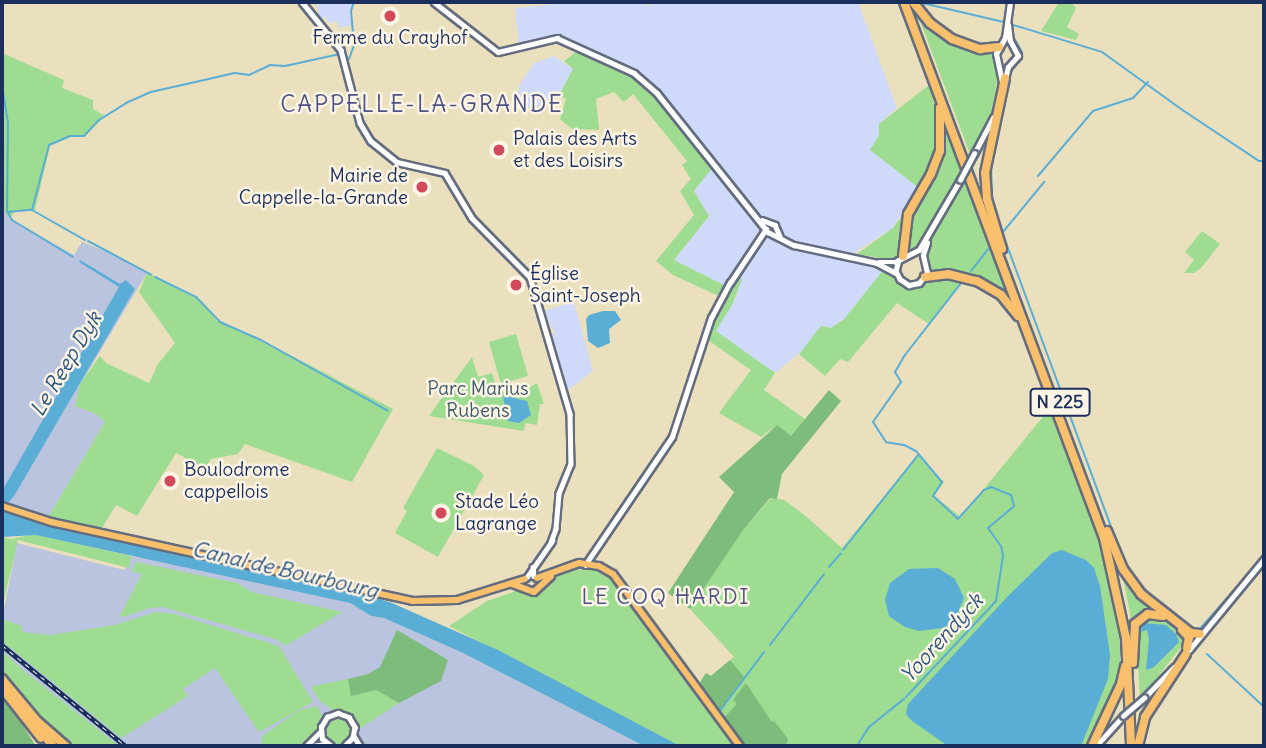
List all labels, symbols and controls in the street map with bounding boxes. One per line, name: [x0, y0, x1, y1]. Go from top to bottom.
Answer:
marker: Ferme du Crayhof: [382, 8, 398, 24]
place label: Ferme du Crayhof: [312, 27, 468, 49]
district label: CAPPELLE-LA-GRANDE: [282, 90, 562, 118]
place label: Palais des Arts et des Loisirs: [513, 128, 637, 172]
marker: Palais des Arts et des Loisirs: [491, 142, 507, 158]
place label: Mairie de Cappelle-la-Grande: [239, 165, 408, 209]
marker: Mairie de Cappelle-la-Grande: [414, 179, 430, 195]
place label: Église Saint-Joseph: [530, 263, 641, 307]
marker: Église Saint-Joseph: [508, 277, 524, 293]
water label: Le Reep Dyk: [25, 307, 107, 421]
park label: Parc Marius Rubens: [427, 378, 529, 422]
road number: N 225: [1028, 388, 1092, 416]
place label: Boulodrome cappellois: [184, 459, 289, 503]
marker: Boulodrome cappellois: [162, 473, 178, 489]
place label: Stade Léo Lagrange: [455, 491, 539, 535]
marker: Stade Léo Lagrange: [433, 505, 449, 521]
water label: Canal de Bourbourg: [190, 536, 380, 604]
district label: LE COQ HARDI: [583, 584, 749, 610]
water label: Yoorendyck: [896, 588, 988, 688]

